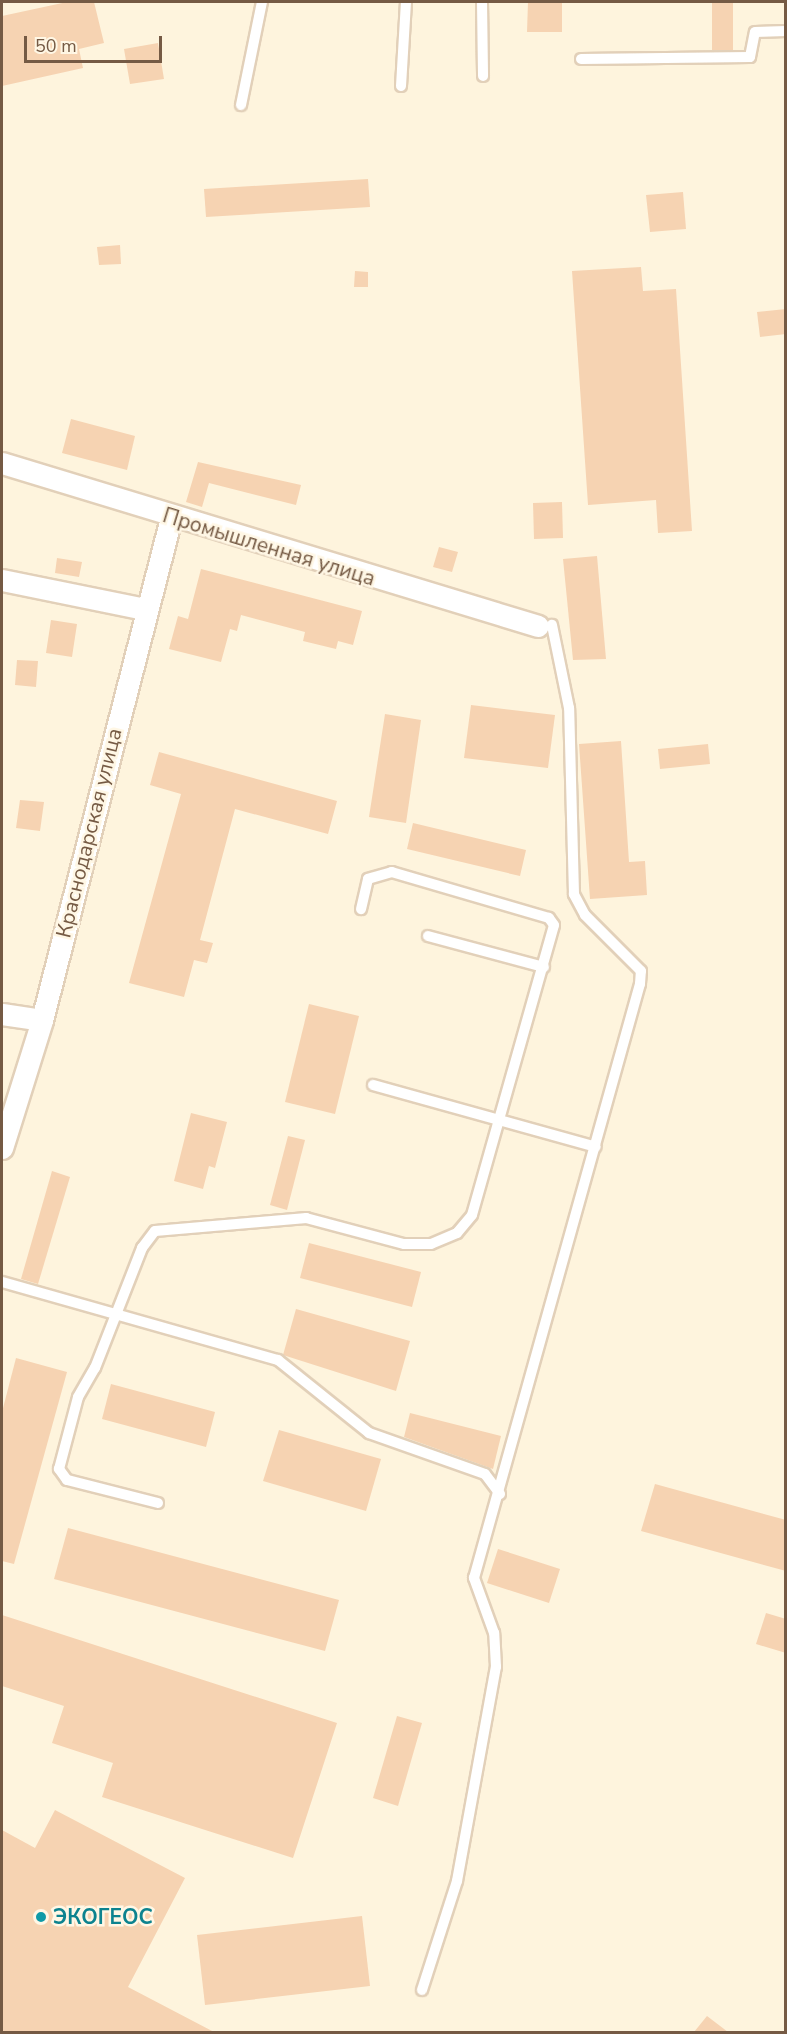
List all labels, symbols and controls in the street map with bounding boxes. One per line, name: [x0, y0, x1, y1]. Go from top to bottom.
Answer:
scale bar: [27, 24, 165, 62]
text: 50 m: [35, 34, 77, 58]
street label: Промышленная улица: [160, 503, 378, 591]
street label: Краснодарская улица: [51, 726, 127, 940]
place label: ЭКОГЕОС: [53, 1904, 153, 1930]
marker: ЭКОГЕОС: [34, 1910, 48, 1924]

